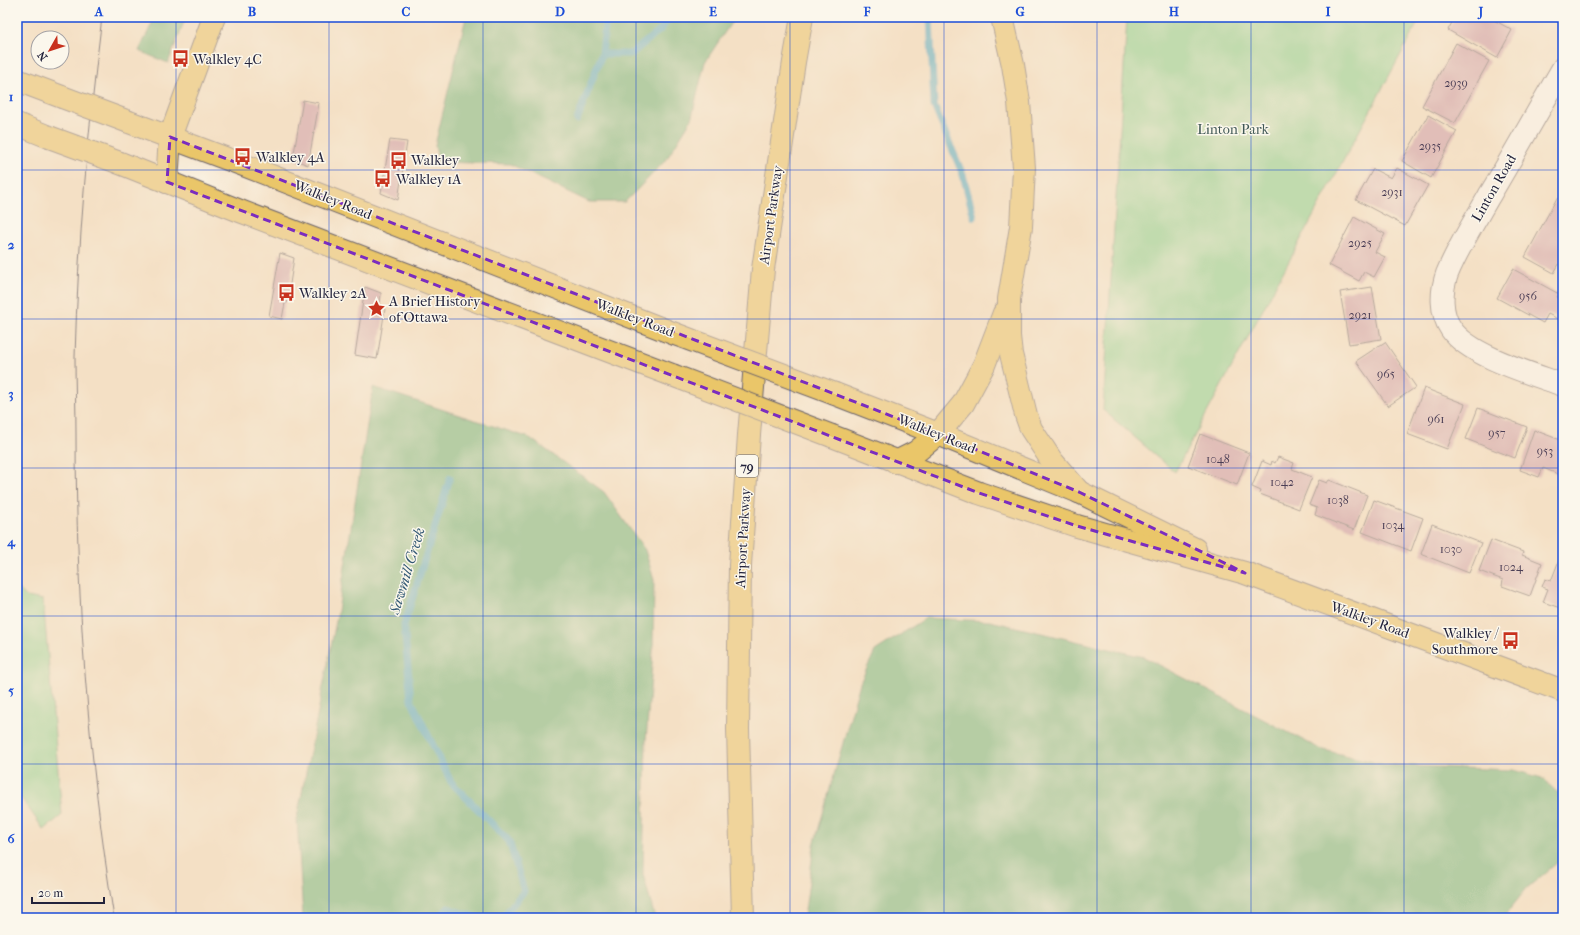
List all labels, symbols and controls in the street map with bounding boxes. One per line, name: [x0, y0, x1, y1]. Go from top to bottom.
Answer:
text: A: [94, 4, 104, 19]
text: B: [248, 4, 257, 19]
text: C: [402, 4, 411, 19]
text: D: [555, 4, 565, 19]
text: E: [709, 4, 717, 19]
text: F: [863, 4, 871, 19]
text: G: [1015, 4, 1025, 19]
text: H: [1169, 4, 1180, 19]
text: I: [1325, 4, 1331, 19]
text: J: [1477, 4, 1484, 20]
north arrow: [30, 30, 70, 70]
text: N: [35, 48, 50, 63]
bus stop icon: Walkley 4C: [170, 49, 190, 69]
place label: Walkley 4C: [192, 51, 262, 68]
house number: 2939: [1444, 76, 1468, 90]
text: 1: [9, 89, 14, 104]
park label: Linton Park: [1197, 121, 1270, 138]
house number: 2935: [1419, 139, 1441, 153]
bus stop icon: Walkley 4A: [233, 147, 253, 167]
place label: Walkley 4A: [255, 149, 326, 166]
bus stop icon: Walkley: [388, 150, 408, 170]
street label: Linton Road: [1468, 151, 1520, 225]
place label: Walkley: [410, 152, 460, 169]
street label: Airport Parkway: [755, 164, 786, 267]
bus stop icon: Walkley 1A: [373, 169, 393, 189]
place label: Walkley 1A: [395, 171, 462, 188]
street label: Walkley Road: [291, 176, 375, 223]
house number: 2931: [1381, 185, 1403, 199]
house number: 2925: [1348, 236, 1372, 250]
text: 2: [8, 237, 15, 252]
bus stop icon: Walkley 2A: [276, 283, 296, 303]
place label: Walkley 2A: [298, 285, 367, 302]
house number: 956: [1519, 289, 1537, 303]
place label: A Brief History of Ottawa: [388, 293, 481, 326]
street label: Walkley Road: [593, 295, 677, 341]
place icon: A Brief History of Ottawa: [366, 299, 386, 319]
house number: 2921: [1349, 308, 1371, 322]
house number: 965: [1377, 367, 1395, 381]
text: 3: [8, 386, 14, 402]
street label: Walkley Road: [895, 410, 979, 457]
house number: 961: [1427, 412, 1445, 426]
house number: 957: [1488, 426, 1506, 440]
house number: 953: [1537, 444, 1553, 458]
house number: 1048: [1206, 452, 1230, 466]
road number: 79: [736, 455, 758, 477]
house number: 1042: [1270, 475, 1294, 489]
street label: Airport Parkway: [732, 487, 754, 589]
house number: 1038: [1327, 493, 1349, 507]
house number: 1034: [1382, 518, 1405, 532]
water label: Sawmill Creek: [385, 525, 429, 617]
text: 4: [6, 534, 16, 550]
house number: 1030: [1440, 542, 1462, 556]
house number: 1024: [1499, 560, 1524, 574]
street label: Walkley Road: [1327, 598, 1412, 642]
place label: Walkley / Southmore: [1432, 625, 1500, 658]
bus stop icon: Walkley / Southmore: [1501, 631, 1521, 651]
text: 5: [8, 683, 14, 698]
text: 6: [7, 831, 15, 846]
scale bar: [32, 879, 104, 905]
text: 20 m: [38, 886, 63, 900]

